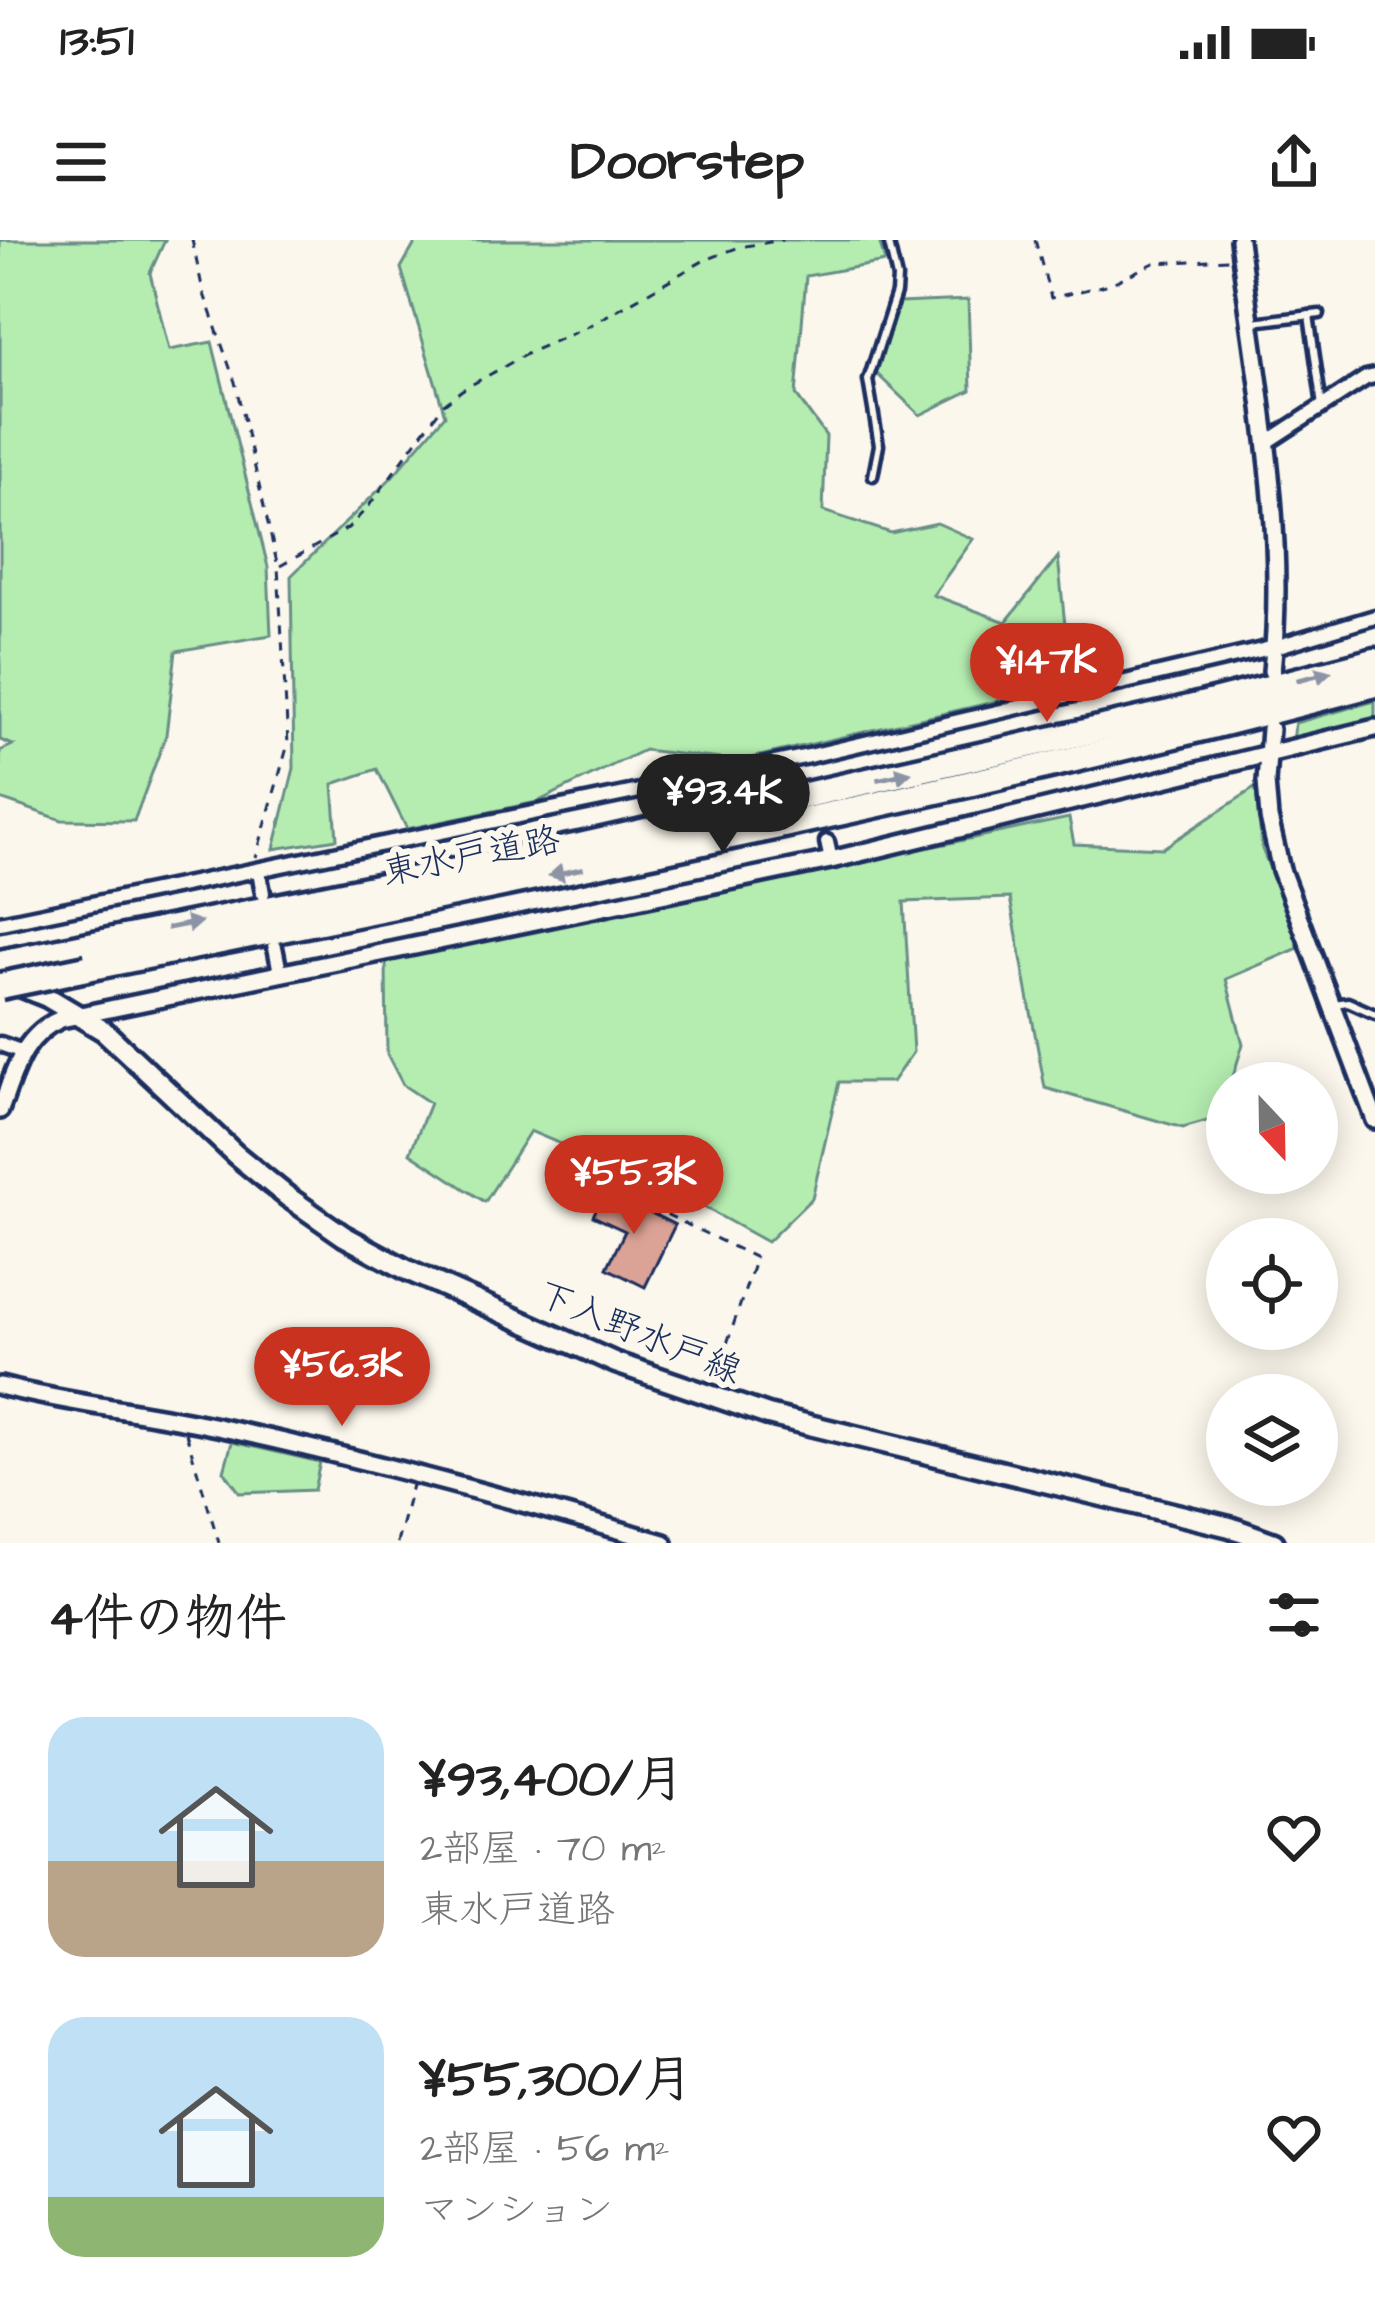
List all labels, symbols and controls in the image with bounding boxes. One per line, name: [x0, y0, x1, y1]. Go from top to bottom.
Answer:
text: 13:51: [60, 11, 134, 73]
text: Doorstep: [571, 125, 804, 200]
icon: menu: [48, 129, 114, 195]
icon: share: [1261, 129, 1327, 195]
pin: ¥147K: [963, 623, 1131, 725]
text: ¥147K: [997, 635, 1097, 689]
one-way arrow: [1296, 666, 1333, 685]
pin: ¥93.4K: [625, 754, 821, 856]
text: ¥93.4K: [664, 766, 782, 820]
one-way arrow: [876, 766, 914, 785]
street label: 東水戸道路: [378, 814, 565, 899]
one-way arrow: [546, 863, 584, 882]
one-way arrow: [165, 915, 203, 934]
north arrow: [1206, 1062, 1338, 1194]
map controls: [1206, 1062, 1338, 1506]
pin: ¥55.3K: [536, 1135, 732, 1237]
text: ¥55.3K: [572, 1147, 697, 1201]
button: locate: [1206, 1218, 1338, 1350]
street label: 下入野水戸線: [529, 1269, 749, 1397]
pin: ¥56.3K: [244, 1327, 440, 1429]
text: ¥56.3K: [281, 1339, 403, 1393]
button: layers: [1206, 1374, 1338, 1506]
icon: filters: [1261, 1582, 1327, 1648]
text: 4件の物件: [48, 1584, 287, 1655]
text: ¥93,400/月: [420, 1745, 685, 1816]
icon: home: [144, 1765, 288, 1909]
icon: heart: [1261, 1804, 1327, 1870]
text: 2部屋 · 70 m²: [420, 1823, 666, 1877]
text: 東水戸道路: [420, 1884, 615, 1938]
text: ¥55,300/月: [420, 2045, 693, 2116]
icon: home: [144, 2065, 288, 2209]
icon: heart: [1261, 2104, 1327, 2170]
text: 2部屋 · 56 m²: [420, 2123, 670, 2177]
text: マンション: [420, 2184, 613, 2238]

